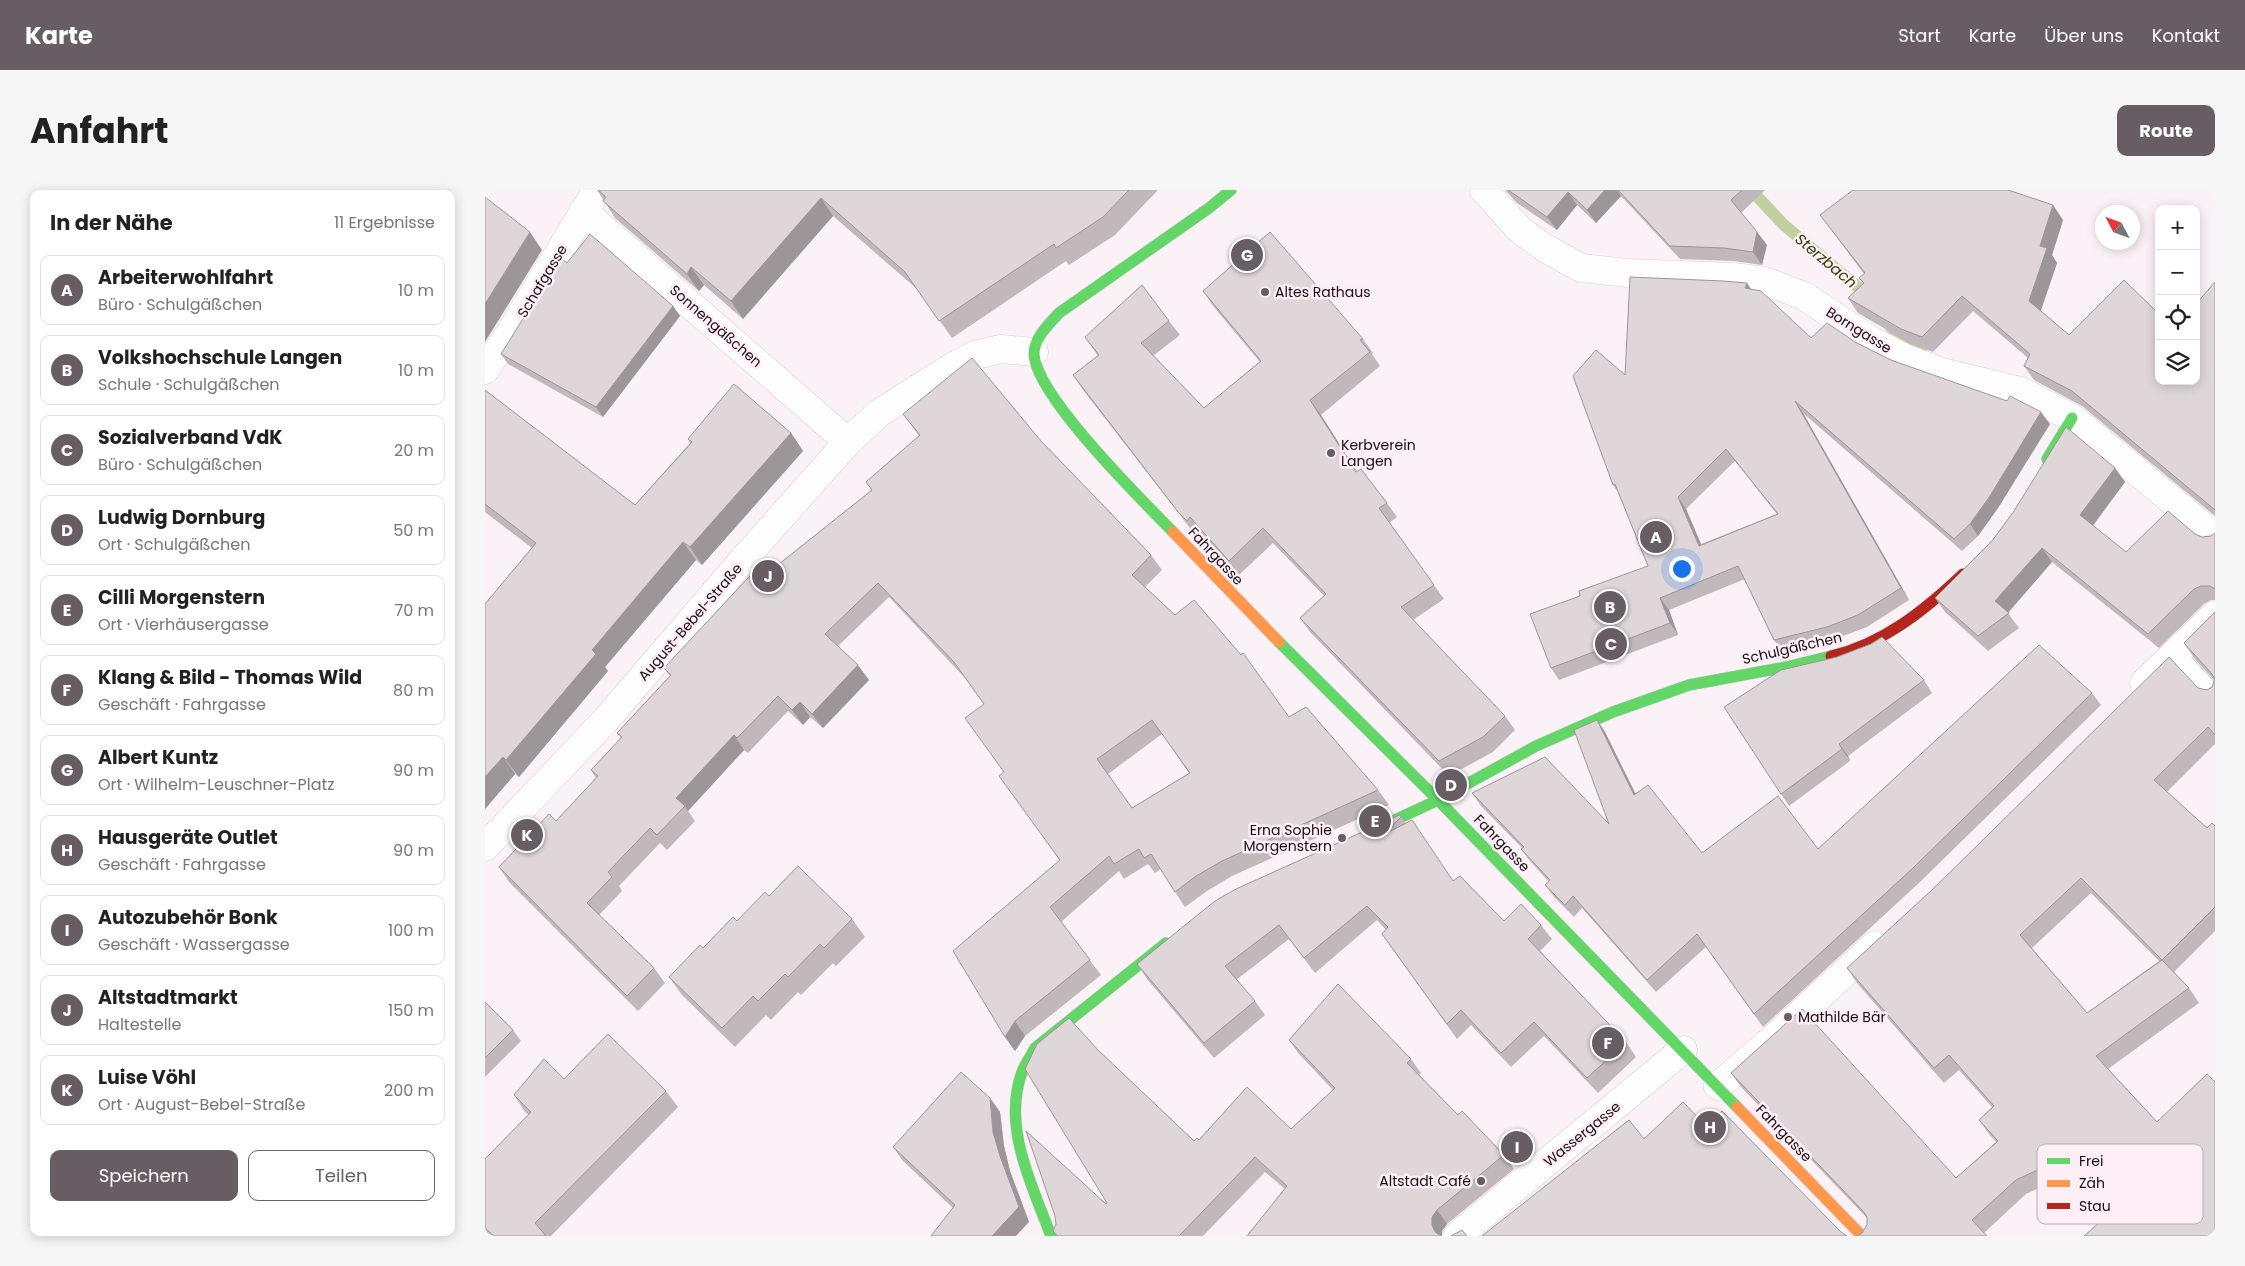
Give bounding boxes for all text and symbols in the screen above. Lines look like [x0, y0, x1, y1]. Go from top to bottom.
text: Karte [25, 19, 93, 52]
text: Start [1898, 23, 1941, 48]
text: Karte [1969, 23, 2016, 48]
text: Über uns [2044, 23, 2124, 48]
text: Kontakt [2152, 23, 2220, 48]
button: Route [2117, 105, 2215, 156]
text: Anfahrt [30, 106, 169, 155]
north arrow [2095, 205, 2140, 250]
map controls [2155, 205, 2200, 385]
button: + [2155, 205, 2200, 250]
text: In der Nähe [50, 208, 173, 237]
text: 11 Ergebnisse [334, 211, 435, 234]
water label: Sterzbach [1791, 228, 1862, 293]
pin: G [1231, 236, 1263, 274]
street label: Schafgasse [512, 240, 572, 321]
button: − [2155, 250, 2200, 295]
text: Arbeiterwohlfahrt [98, 264, 273, 291]
text: A [61, 279, 73, 302]
text: 10 m [398, 279, 434, 302]
street label: Sonnengäßchen [666, 280, 766, 372]
place label: Altes Rathaus [1275, 282, 1370, 302]
marker: Altes Rathaus [1259, 286, 1271, 298]
text: Büro · Schulgäßchen [98, 293, 262, 316]
button: locate [2155, 295, 2200, 340]
street label: Borngasse [1822, 302, 1896, 358]
button: layers [2155, 340, 2200, 385]
text: Volkshochschule Langen [98, 344, 342, 371]
text: B [62, 359, 72, 382]
text: 10 m [398, 359, 434, 382]
text: Schule · Schulgäßchen [98, 373, 280, 396]
text: Sozialverband VdK [98, 424, 283, 451]
place label: Kerbverein Langen [1341, 435, 1416, 471]
text: C [61, 439, 73, 462]
text: 20 m [394, 439, 434, 462]
marker: Kerbverein Langen [1325, 447, 1337, 459]
text: Büro · Schulgäßchen [98, 453, 262, 476]
text: Ludwig Dornburg [98, 504, 265, 531]
pin: A [1640, 518, 1672, 556]
text: D [61, 519, 73, 542]
text: 50 m [393, 519, 434, 542]
street label: Fahrgasse [1184, 523, 1248, 590]
text: Ort · Schulgäßchen [98, 533, 250, 556]
your location [1669, 556, 1695, 582]
pin: J [752, 557, 784, 595]
street label: August-Bebel-Straße [633, 559, 747, 685]
text: Cilli Morgenstern [98, 584, 265, 611]
pin: B [1594, 588, 1626, 626]
text: E [63, 599, 71, 622]
text: 70 m [394, 599, 434, 622]
text: Ort · Vierhäusergasse [98, 613, 269, 636]
pin: C [1595, 625, 1627, 663]
street label: Schulgäßchen [1740, 627, 1844, 669]
text: Klang & Bild - Thomas Wild [98, 664, 362, 691]
text: F [63, 679, 71, 702]
text: 80 m [393, 679, 434, 702]
text: Geschäft · Fahrgasse [98, 693, 266, 716]
text: Albert Kuntz [98, 744, 218, 771]
text: G [61, 759, 73, 782]
text: 90 m [393, 759, 434, 782]
pin: D [1435, 766, 1467, 804]
text: Ort · Wilhelm-Leuschner-Platz [98, 773, 335, 796]
pin: E [1359, 802, 1391, 840]
street label: Fahrgasse [1469, 810, 1535, 876]
pin: K [511, 816, 543, 854]
place label: Erna Sophie Morgenstern [1243, 820, 1332, 856]
text: Hausgeräte Outlet [98, 824, 278, 851]
marker: Erna Sophie Morgenstern [1336, 832, 1348, 844]
text: H [61, 839, 73, 862]
text: 90 m [393, 839, 434, 862]
text: Geschäft · Fahrgasse [98, 853, 266, 876]
text: Autozubehör Bonk [98, 904, 278, 931]
text: I [65, 919, 69, 942]
text: 100 m [388, 919, 434, 942]
text: Geschäft · Wassergasse [98, 933, 290, 956]
text: Altstadtmarkt [98, 984, 238, 1011]
text: J [62, 999, 72, 1022]
text: 150 m [388, 999, 434, 1022]
place label: Mathilde Bär [1798, 1007, 1886, 1027]
marker: Mathilde Bär [1782, 1011, 1794, 1023]
text: Haltestelle [98, 1013, 181, 1036]
pin: F [1592, 1024, 1624, 1062]
text: Luise Vöhl [98, 1064, 196, 1091]
text: K [61, 1079, 73, 1102]
text: 200 m [384, 1079, 434, 1102]
text: Ort · August-Bebel-Straße [98, 1093, 305, 1116]
street label: Wassergasse [1539, 1096, 1625, 1171]
street label: Fahrgasse [1751, 1100, 1817, 1166]
pin: H [1694, 1108, 1726, 1146]
pin: I [1501, 1128, 1533, 1166]
legend [2037, 1144, 2203, 1224]
button: Speichern [50, 1150, 238, 1201]
button: Teilen [248, 1150, 435, 1201]
text: Frei [2079, 1151, 2103, 1171]
place label: Altstadt Café [1379, 1171, 1471, 1191]
text: Zäh [2079, 1173, 2105, 1193]
marker: Altstadt Café [1475, 1175, 1487, 1187]
text: Stau [2079, 1196, 2111, 1216]

